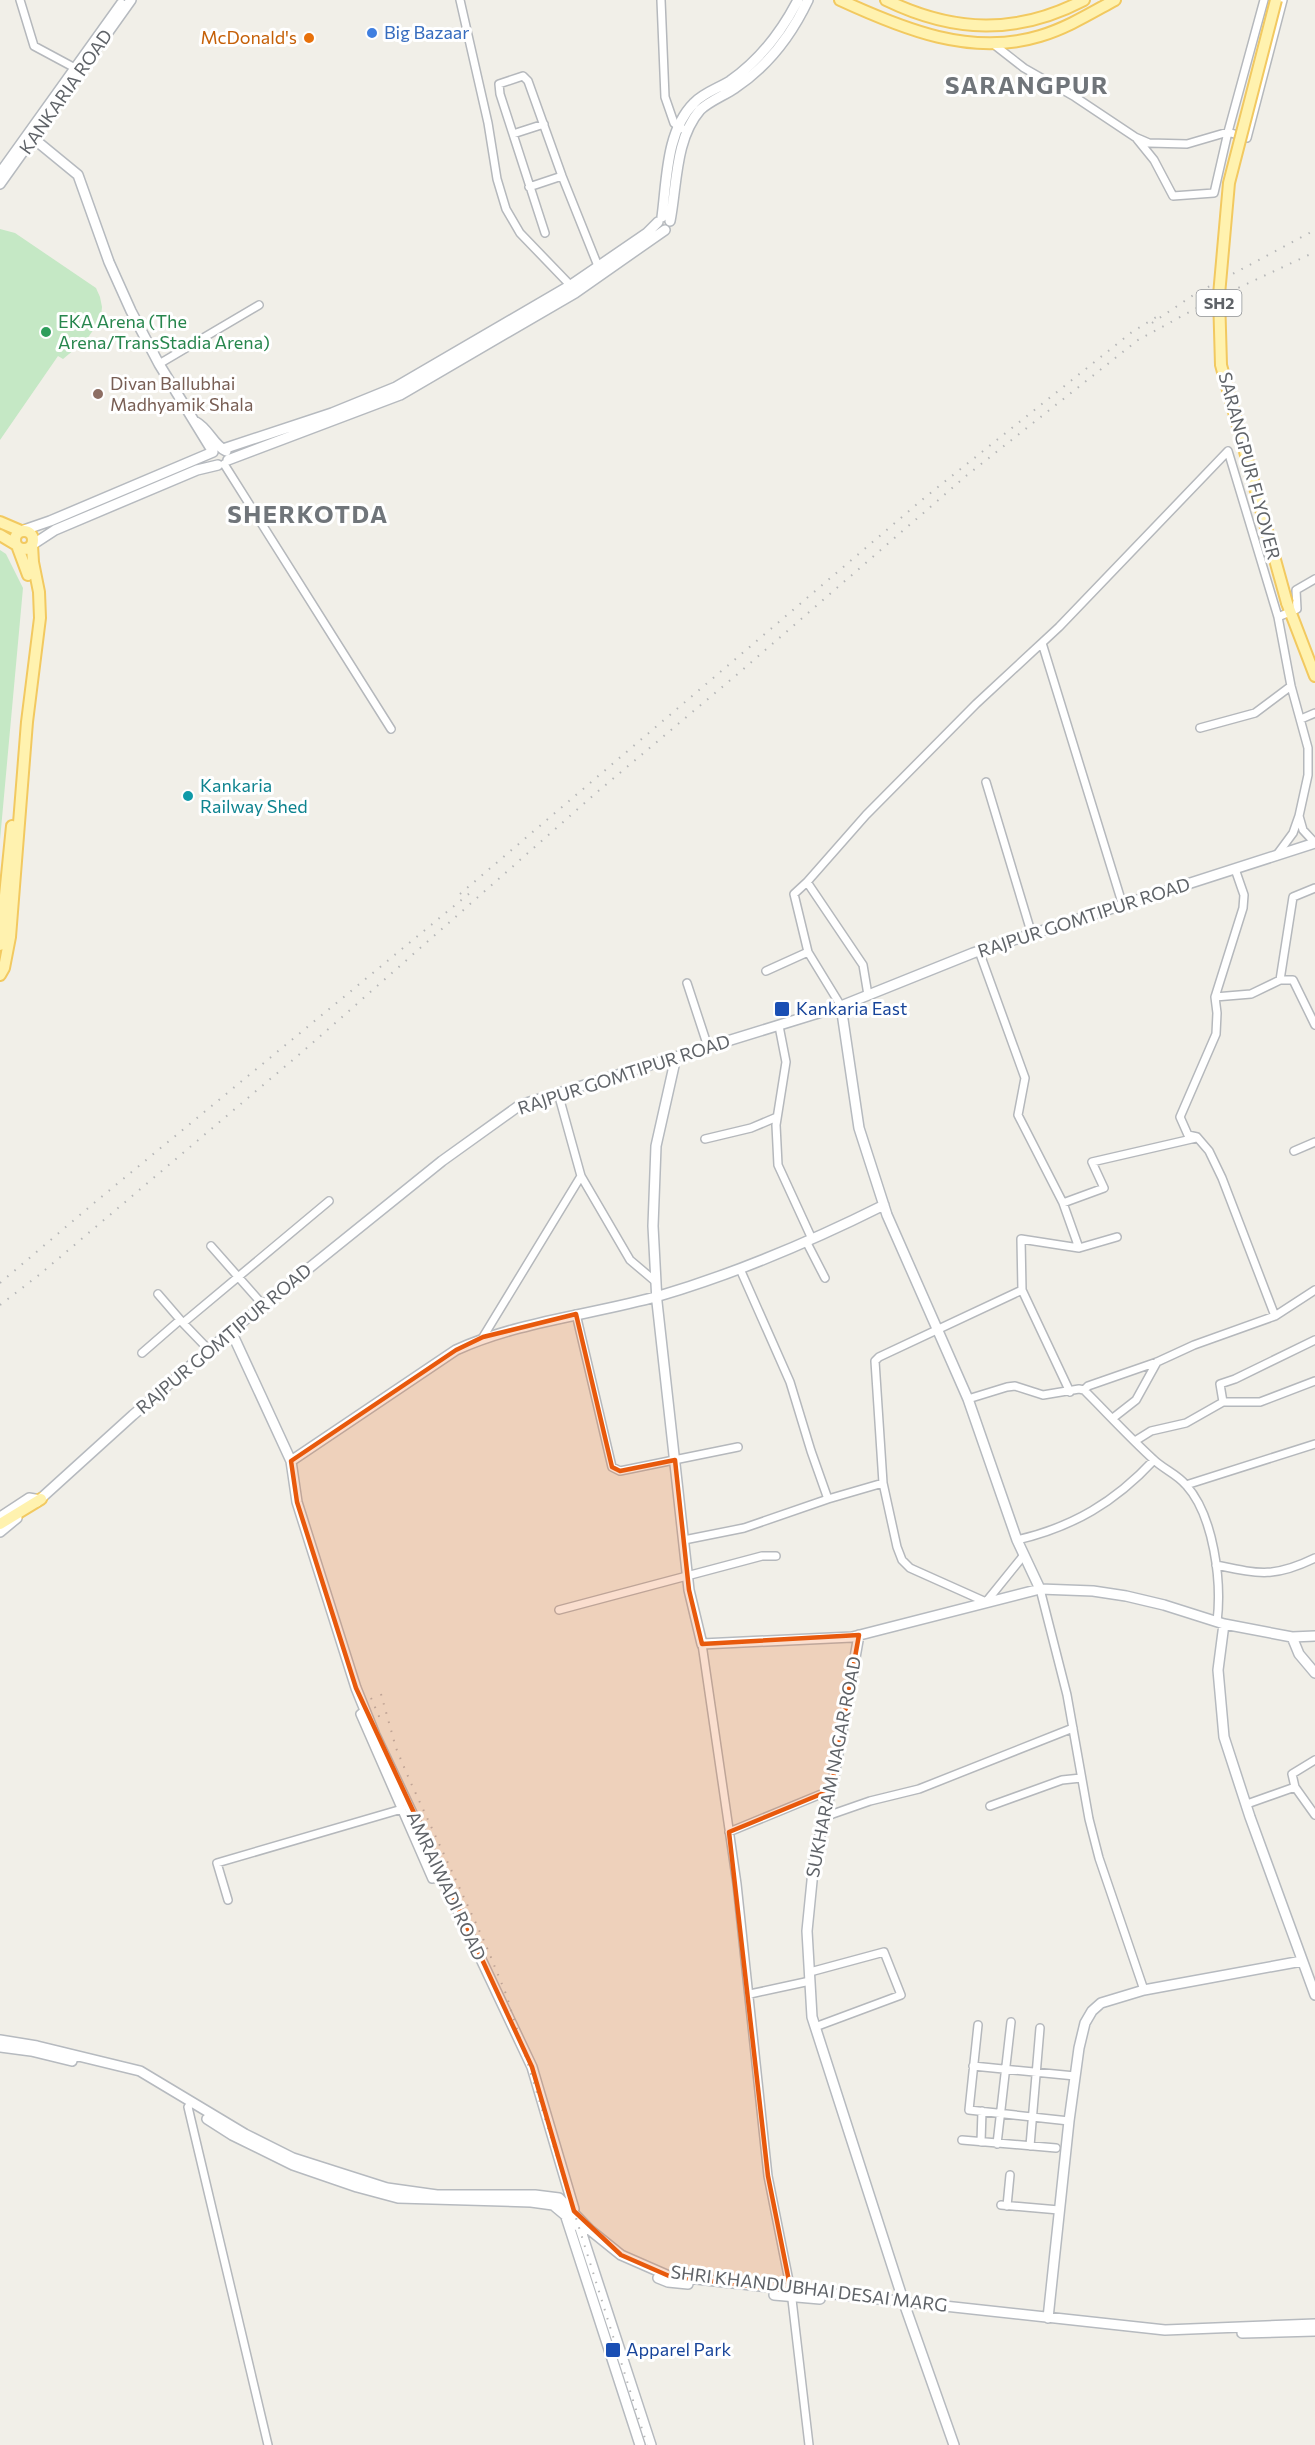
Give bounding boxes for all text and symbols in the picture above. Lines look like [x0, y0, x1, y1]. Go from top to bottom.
place label: Big Bazaar [384, 21, 469, 43]
street label: KANKARIA ROAD [14, 25, 116, 158]
place label: McDonald's [200, 26, 297, 48]
marker: Big Bazaar [365, 26, 379, 40]
marker: McDonald's [302, 31, 316, 45]
district label: SARANGPUR [945, 70, 1109, 99]
road number: SH2 [1196, 290, 1242, 316]
place label: EKA Arena (The Arena/TransStadia Arena) [58, 310, 270, 353]
marker: EKA Arena (The Arena/TransStadia Arena) [39, 325, 53, 339]
street label: SARANGPUR FLYOVER [1214, 370, 1286, 562]
place label: Divan Ballubhai Madhyamik Shala [110, 372, 253, 415]
marker: Divan Ballubhai Madhyamik Shala [91, 387, 105, 401]
district label: SHERKOTDA [227, 499, 389, 528]
place label: Kankaria Railway Shed [200, 774, 308, 817]
marker: Kankaria Railway Shed [181, 789, 195, 803]
street label: RAJPUR GOMTIPUR ROAD [975, 872, 1193, 962]
place label: Kankaria East [796, 997, 907, 1019]
marker: Kankaria East [773, 1000, 791, 1018]
street label: RAJPUR GOMTIPUR ROAD [515, 1029, 733, 1119]
street label: RAJPUR GOMTIPUR ROAD [131, 1258, 315, 1418]
street label: SUKHARAM NAGAR ROAD [801, 1654, 865, 1879]
street label: AMRAIWADI ROAD [403, 1808, 491, 1964]
street label: SHRI KHANDUBHAI DESAI MARG [670, 2260, 949, 2316]
place label: Apparel Park [626, 2338, 731, 2360]
marker: Apparel Park [604, 2341, 622, 2359]

